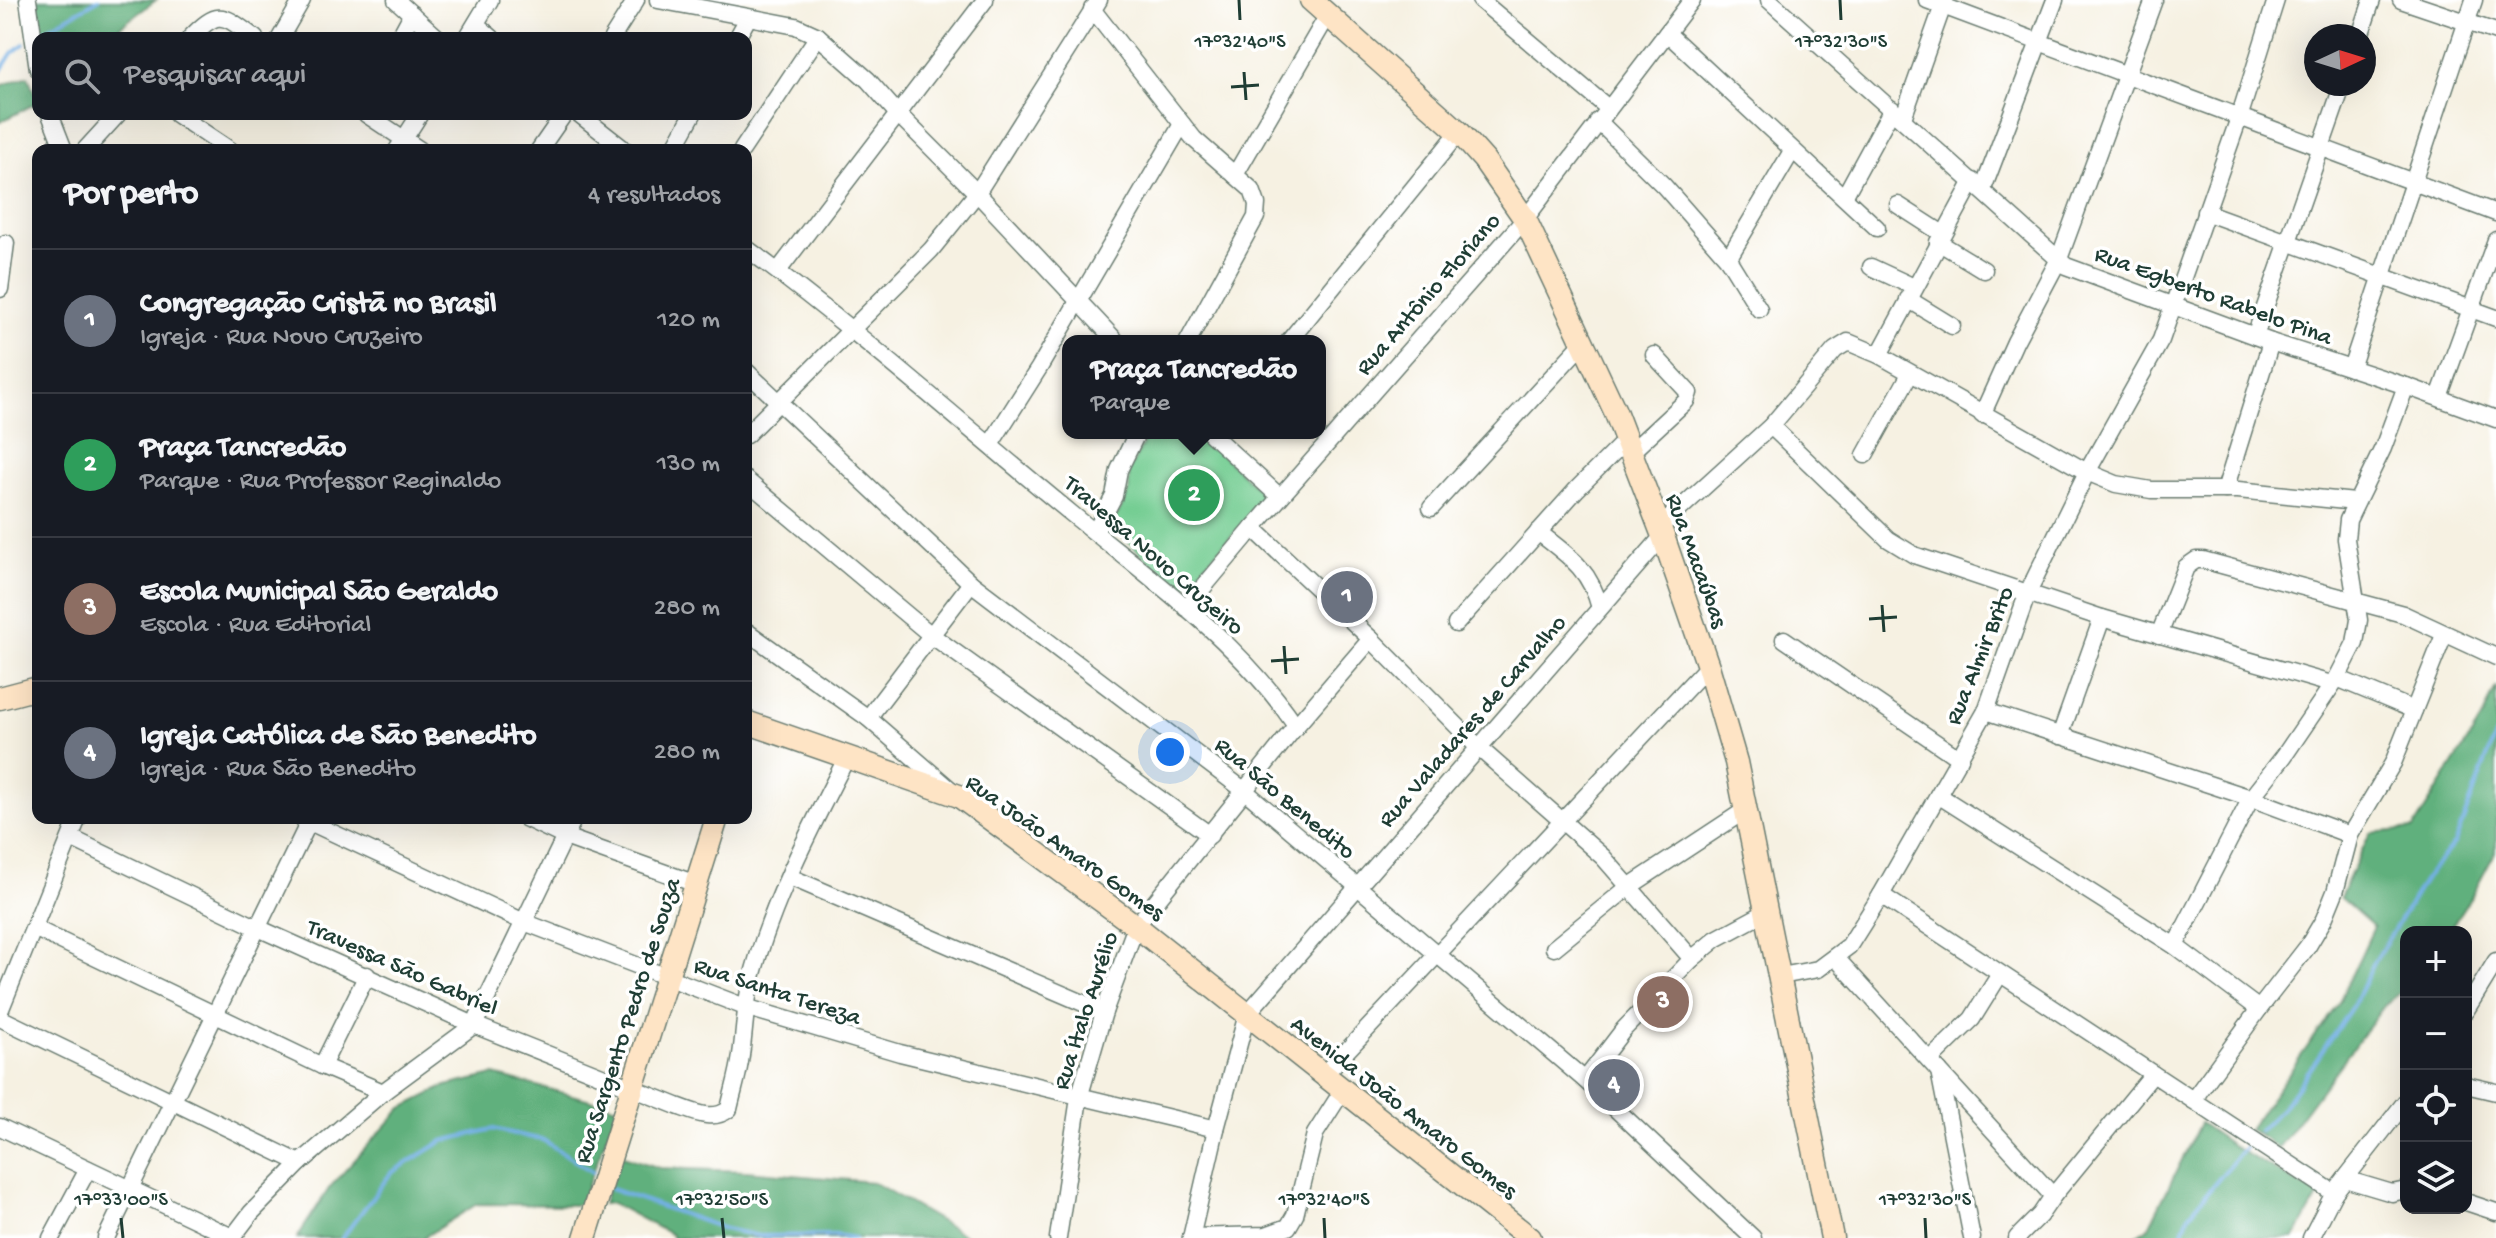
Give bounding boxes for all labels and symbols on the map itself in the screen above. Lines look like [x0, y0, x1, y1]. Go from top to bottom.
north arrow [2304, 24, 2376, 96]
text: 17°32'40"S [1193, 32, 1286, 55]
text: 17°32'30"S [1794, 32, 1888, 55]
street label: Rua Antônio Floriano [1351, 208, 1508, 383]
street label: Rua Egberto Rabelo Pina [2090, 241, 2336, 354]
pin: 2 [1168, 465, 1220, 525]
street label: Travessa Novo Cruzeiro [1055, 469, 1249, 643]
street label: Rua Macaúbas [1657, 490, 1733, 633]
pin: 1 [1321, 567, 1373, 627]
street label: Rua Almir Brito [1940, 583, 2022, 730]
street label: Rua Valadares de Carvalho [1373, 610, 1574, 835]
your location [1150, 732, 1190, 772]
street label: Rua São Benedito [1207, 732, 1360, 867]
street label: Rua João Amaro Gomes [959, 769, 1170, 929]
street label: Rua Sargento Pedro de Souza [569, 874, 689, 1167]
street label: Travessa São Gabriel [300, 913, 501, 1024]
street label: Rua Ítalo Aurélio [1048, 928, 1127, 1094]
street label: Rua Santa Tereza [690, 953, 865, 1034]
pin: 3 [1637, 972, 1689, 1032]
street label: Avenida João Amaro Gomes [1283, 1011, 1523, 1207]
pin: 4 [1588, 1055, 1640, 1115]
text: 17°33'00"S [73, 1190, 169, 1213]
text: 17°32'50"S [675, 1190, 769, 1213]
text: 17°32'40"S [1277, 1190, 1370, 1213]
text: 17°32'30"S [1878, 1190, 1972, 1213]

